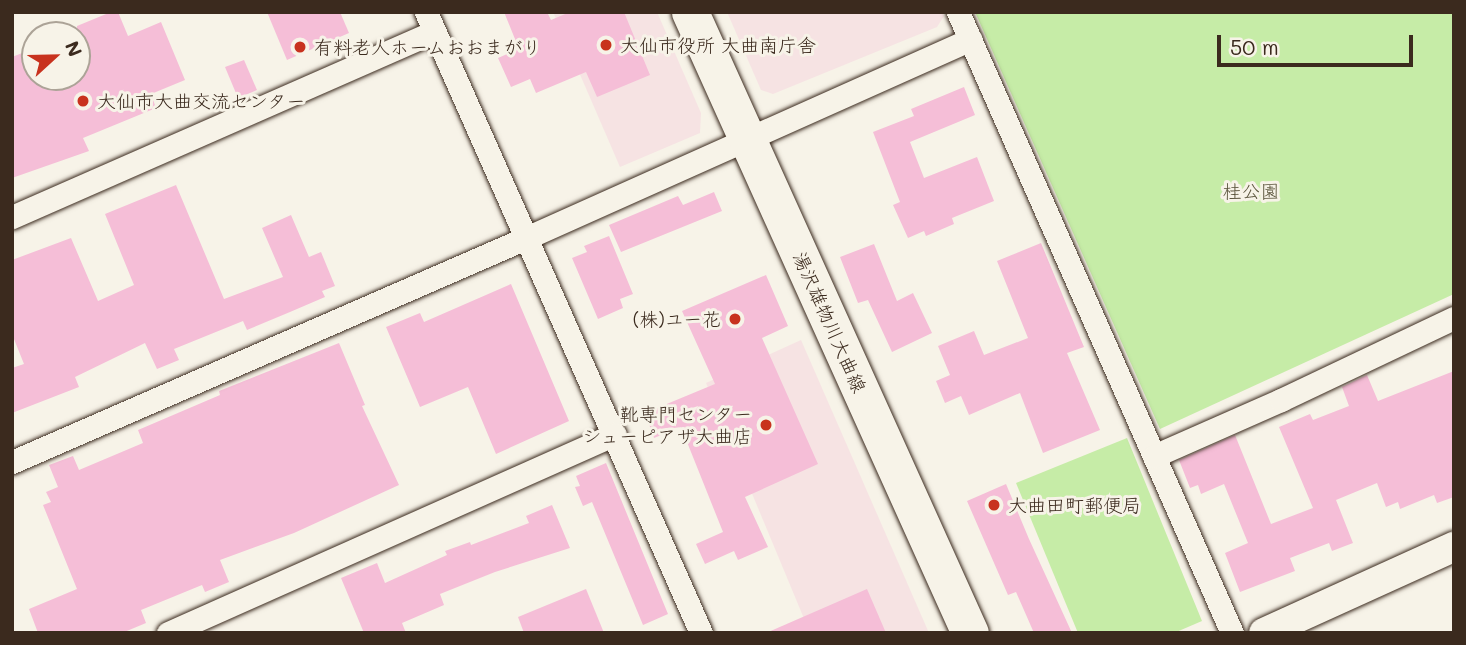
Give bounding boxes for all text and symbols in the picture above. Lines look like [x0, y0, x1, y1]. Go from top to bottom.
north arrow [21, 21, 91, 91]
scale bar [1221, 21, 1417, 65]
text: 50 m [1230, 33, 1279, 60]
place label: 大仙市役所 大曲南庁舎 [620, 34, 816, 56]
place label: 有料老人ホームおおまがり [314, 36, 542, 58]
text: N [60, 37, 88, 60]
marker: 大仙市役所 大曲南庁舎 [598, 37, 614, 53]
marker: 有料老人ホームおおまがり [292, 39, 308, 55]
place label: 大仙市大曲交流センター [97, 90, 306, 112]
marker: 大仙市大曲交流センター [75, 93, 91, 109]
park label: 桂公園 [1223, 180, 1279, 202]
street label: 湯沢雄物川大曲線 [789, 248, 871, 396]
place label: (株)ユー花 [633, 308, 721, 330]
marker: (株)ユー花 [727, 311, 743, 327]
place label: 靴専門センター シューピアザ大曲店 [581, 403, 752, 447]
marker: 靴専門センター シューピアザ大曲店 [758, 417, 774, 433]
place label: 大曲田町郵便局 [1008, 494, 1141, 516]
marker: 大曲田町郵便局 [986, 497, 1002, 513]

